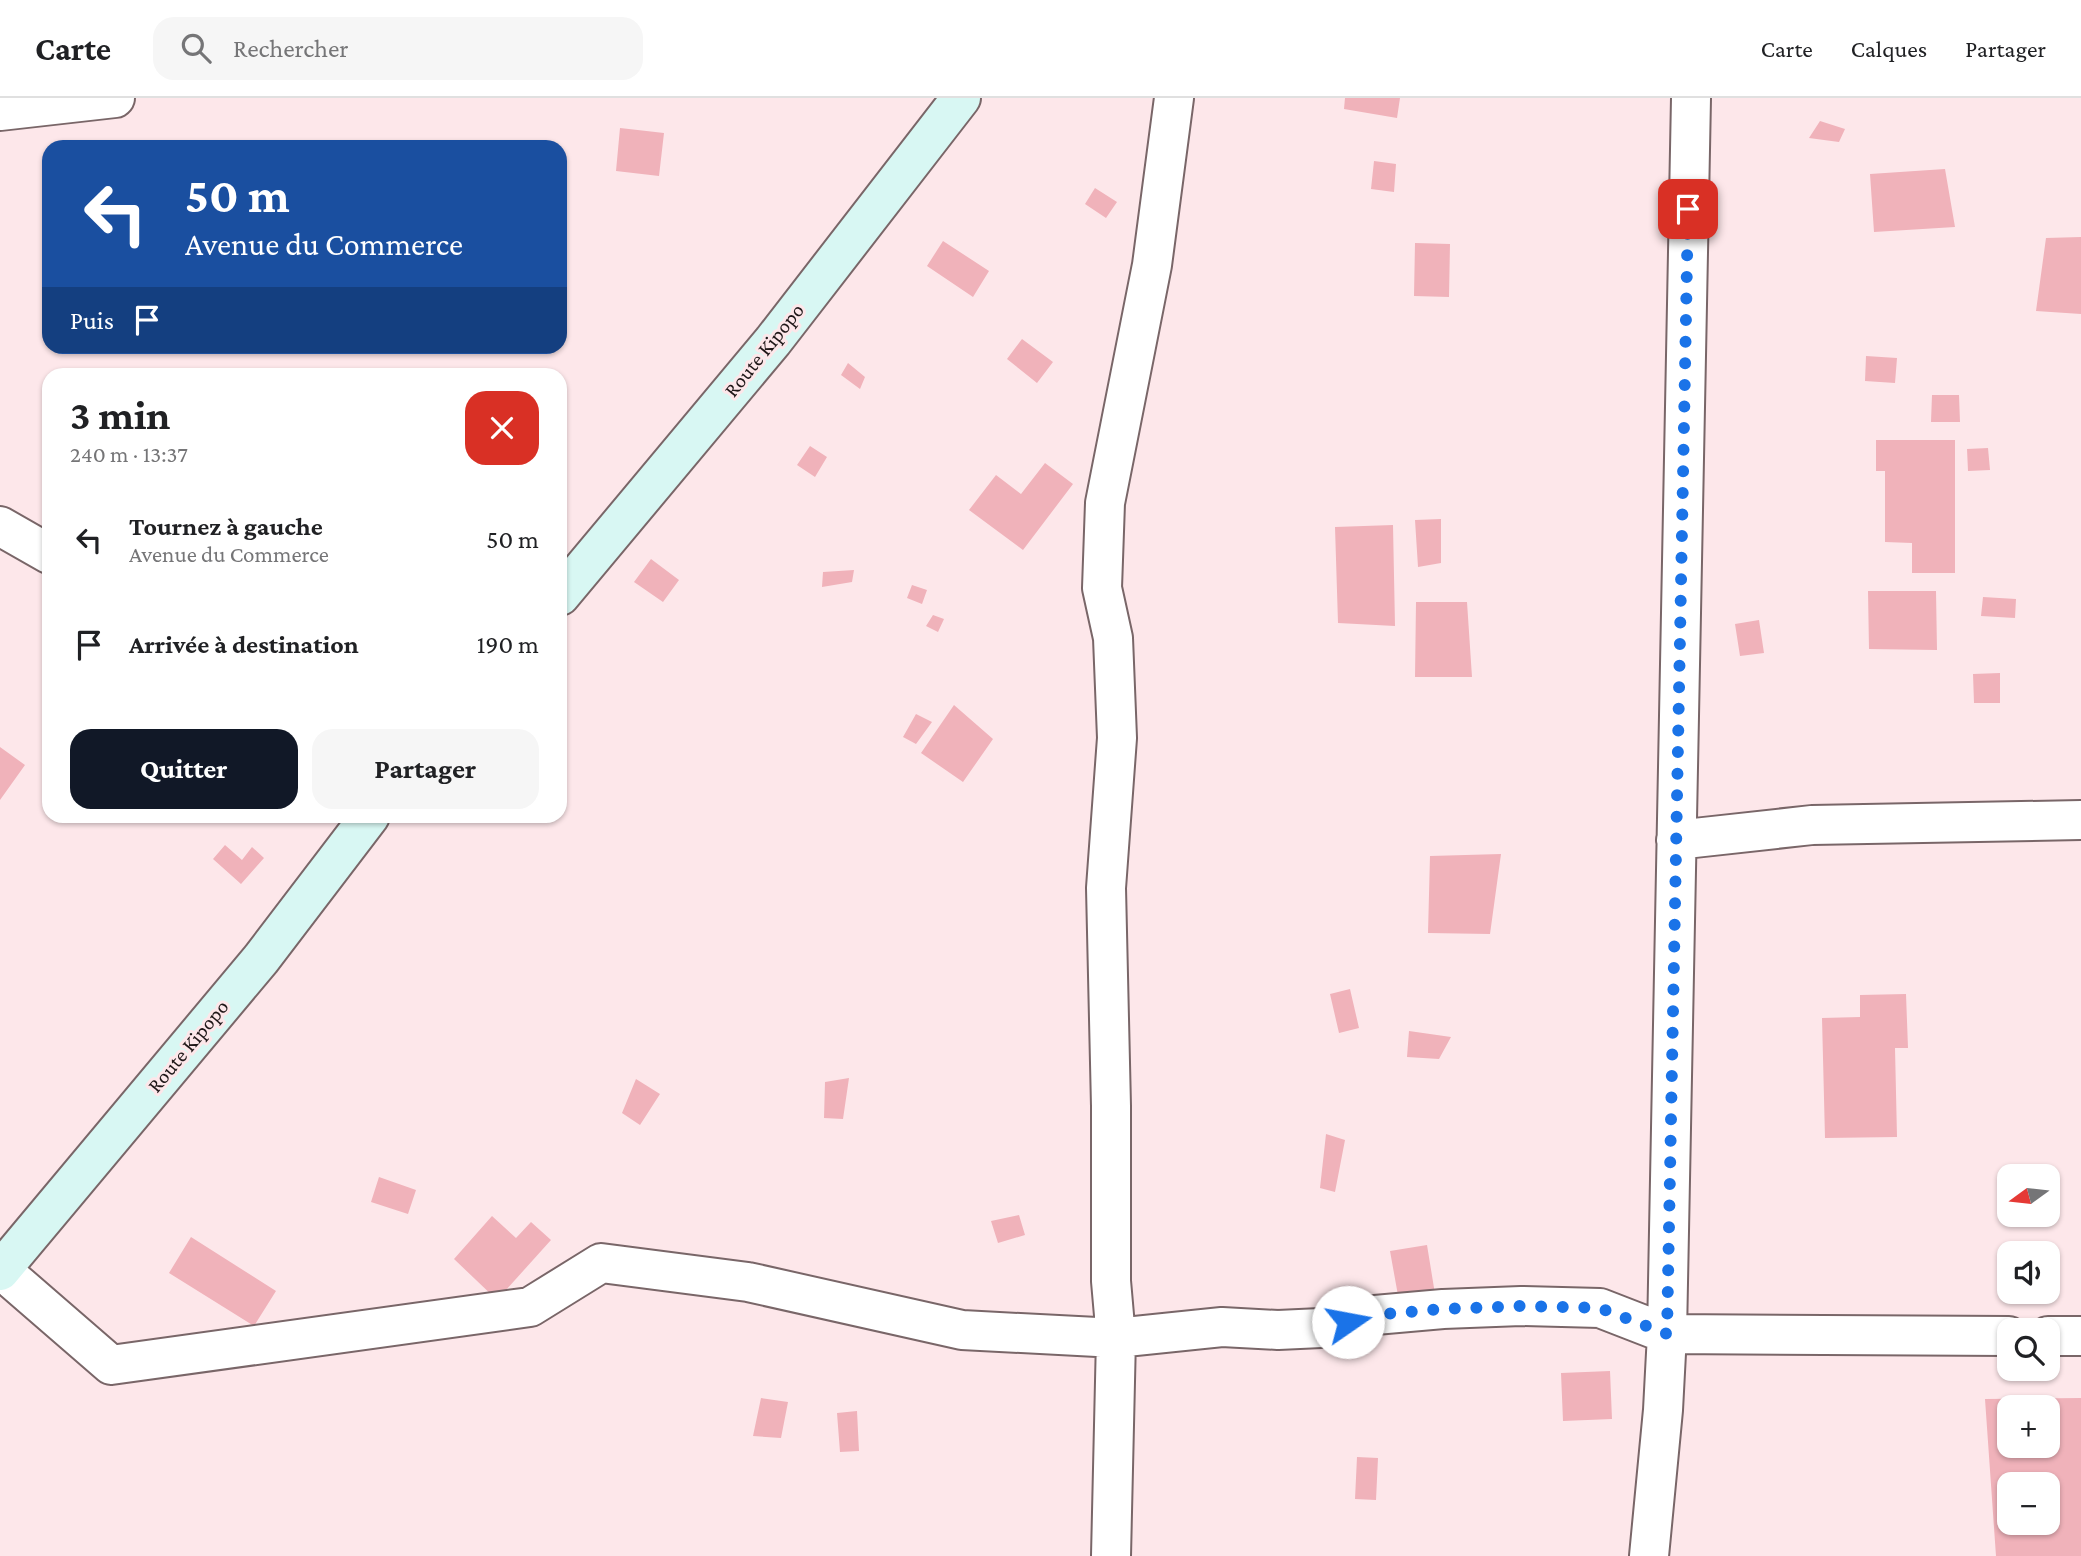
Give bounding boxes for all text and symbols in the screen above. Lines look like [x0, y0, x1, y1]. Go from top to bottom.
search box [153, 17, 643, 80]
icon: search [177, 29, 215, 67]
text: Carte [35, 30, 111, 67]
text: Rechercher [233, 34, 349, 63]
text: Carte [1761, 35, 1813, 62]
text: Calques [1851, 35, 1927, 62]
text: Partager [1965, 35, 2046, 62]
icon: left [70, 168, 161, 259]
text: 50 m [185, 168, 290, 223]
pin [1658, 179, 1718, 239]
icon: arrive [1669, 190, 1707, 228]
text: Avenue du Commerce [185, 226, 463, 262]
street label: Route Kipopo [719, 298, 809, 402]
icon: arrive [128, 301, 166, 339]
text: Puis [70, 306, 114, 335]
text: 3 min [70, 391, 170, 438]
button: close [465, 391, 539, 465]
text: 240 m · 13:37 [70, 441, 188, 467]
text: Tournez à gauche [129, 512, 323, 541]
icon: left [70, 521, 108, 559]
text: 50 m [486, 525, 539, 554]
text: Avenue du Commerce [129, 541, 329, 567]
icon: arrive [70, 626, 108, 664]
text: Arrivée à destination [129, 630, 359, 659]
text: 190 m [477, 630, 539, 659]
button: Quitter [70, 729, 298, 809]
button: Partager [312, 729, 539, 809]
street label: Route Kipopo [142, 995, 234, 1097]
north arrow [1997, 1164, 2060, 1227]
map controls [1997, 1164, 2060, 1535]
button: sound [1997, 1241, 2060, 1304]
position arrow [1311, 1285, 1385, 1359]
button: search [1997, 1318, 2060, 1381]
button: + [1997, 1395, 2060, 1458]
button: − [1997, 1472, 2060, 1535]

